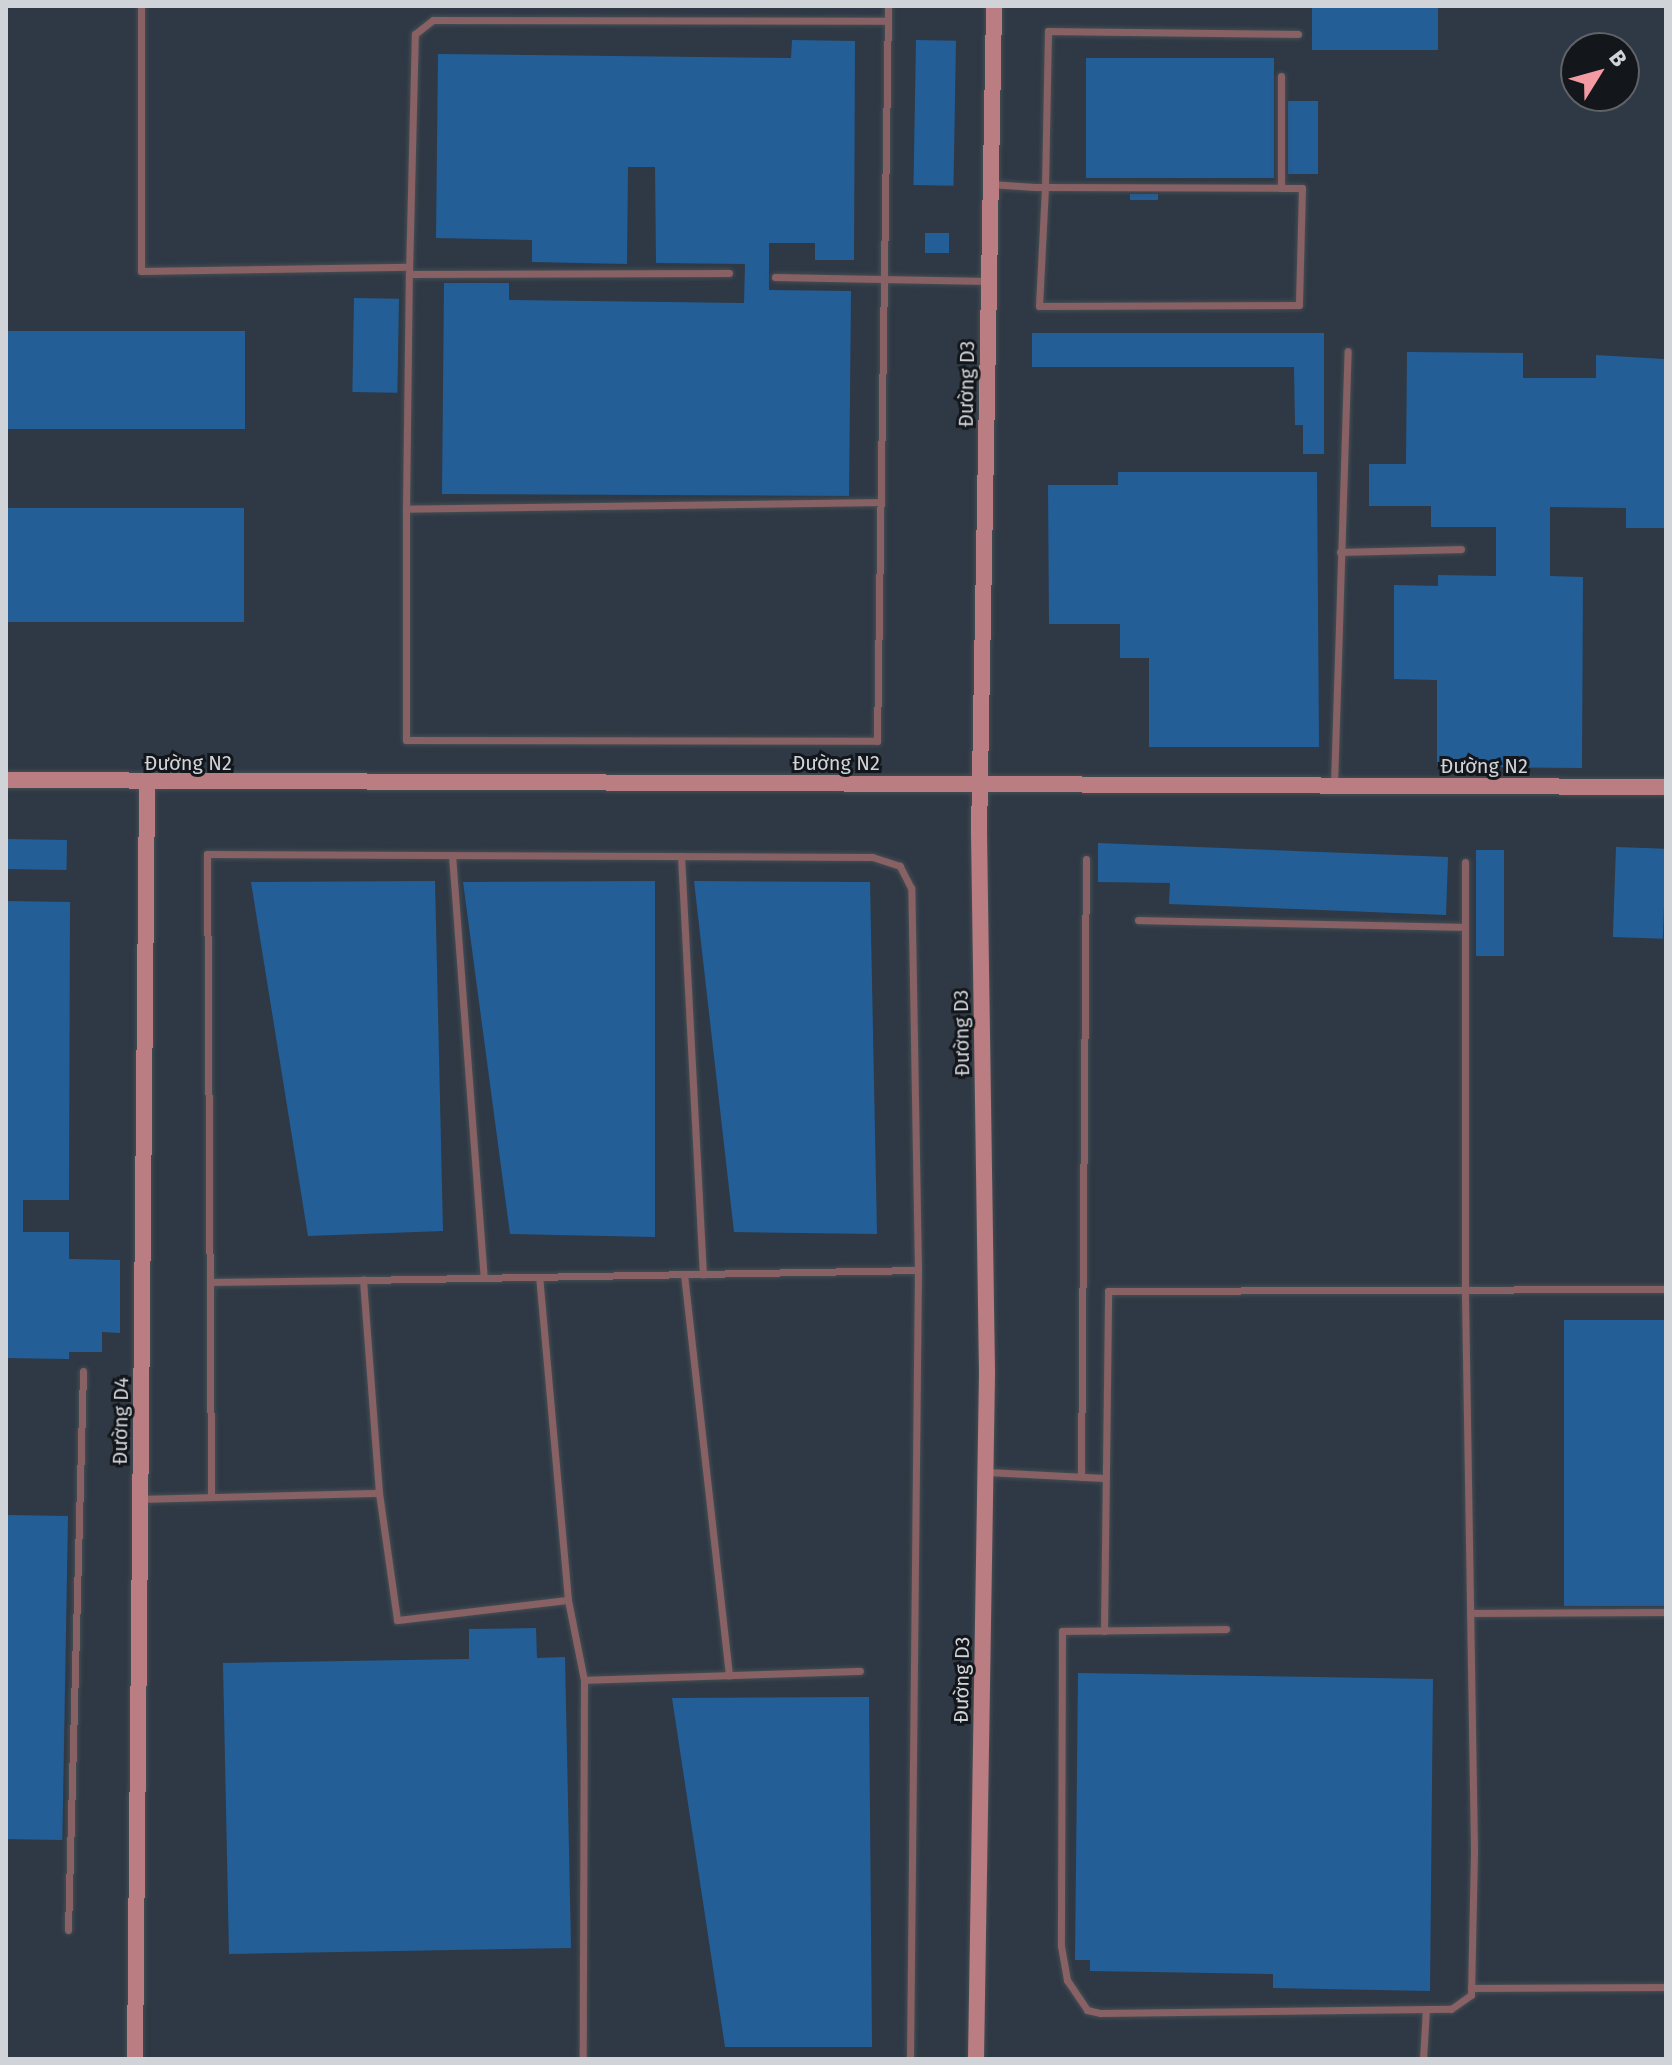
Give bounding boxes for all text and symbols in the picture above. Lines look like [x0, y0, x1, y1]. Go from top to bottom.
north arrow [1560, 32, 1640, 112]
text: B [1603, 45, 1633, 72]
street label: Đường D3 [954, 341, 980, 427]
street label: Đường N2 [144, 751, 232, 775]
street label: Đường N2 [792, 751, 880, 775]
street label: Đường N2 [1440, 754, 1528, 778]
street label: Đường D3 [949, 990, 975, 1076]
street label: Đường D4 [108, 1377, 134, 1465]
street label: Đường D3 [949, 1637, 975, 1723]

